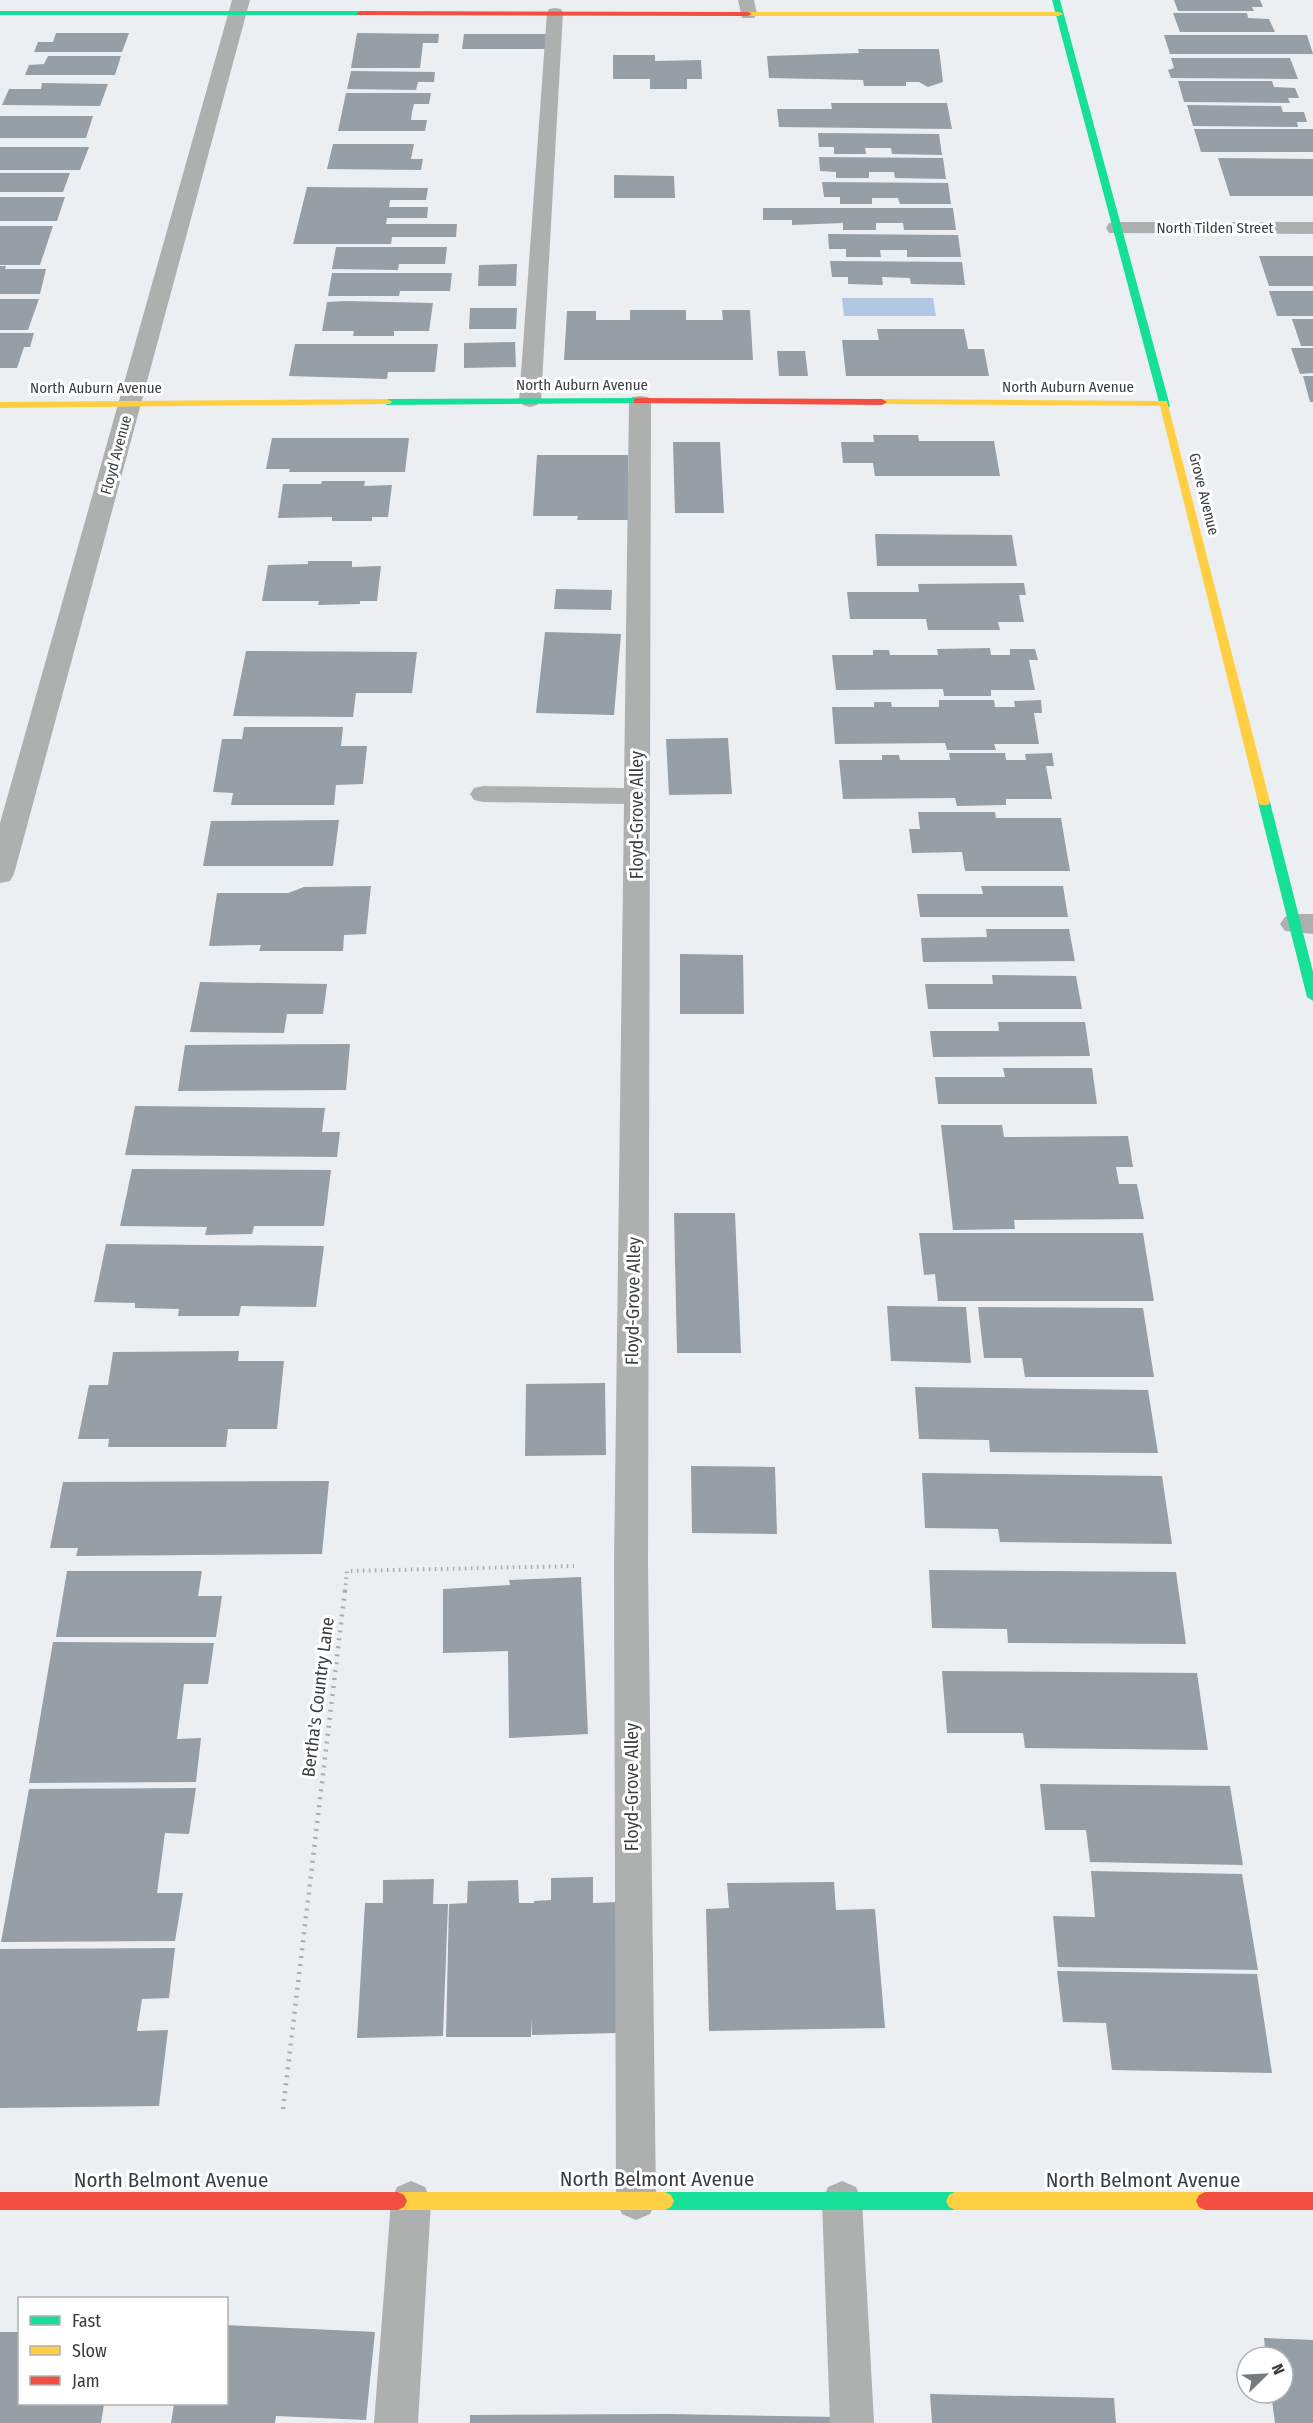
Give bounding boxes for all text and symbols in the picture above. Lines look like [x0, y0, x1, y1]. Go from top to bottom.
street label: North Tilden Street [1157, 219, 1274, 237]
street label: North Auburn Avenue [516, 376, 648, 394]
street label: North Auburn Avenue [1002, 378, 1134, 396]
street label: North Auburn Avenue [30, 379, 162, 397]
street label: Floyd Avenue [97, 413, 135, 497]
street label: Grove Avenue [1185, 451, 1223, 537]
street label: Floyd-Grove Alley [626, 751, 648, 879]
street label: Floyd-Grove Alley [621, 1237, 645, 1365]
street label: Bertha's Country Lane [297, 1616, 339, 1778]
street label: Floyd-Grove Alley [621, 1723, 643, 1851]
street label: North Belmont Avenue [560, 2166, 754, 2192]
street label: North Belmont Avenue [74, 2167, 268, 2193]
street label: North Belmont Avenue [1046, 2167, 1240, 2193]
legend [18, 2297, 228, 2405]
text: Fast [72, 2310, 101, 2332]
text: Slow [72, 2340, 107, 2362]
north arrow [1235, 2345, 1295, 2405]
text: N [1268, 2361, 1289, 2377]
text: Jam [72, 2370, 100, 2392]

